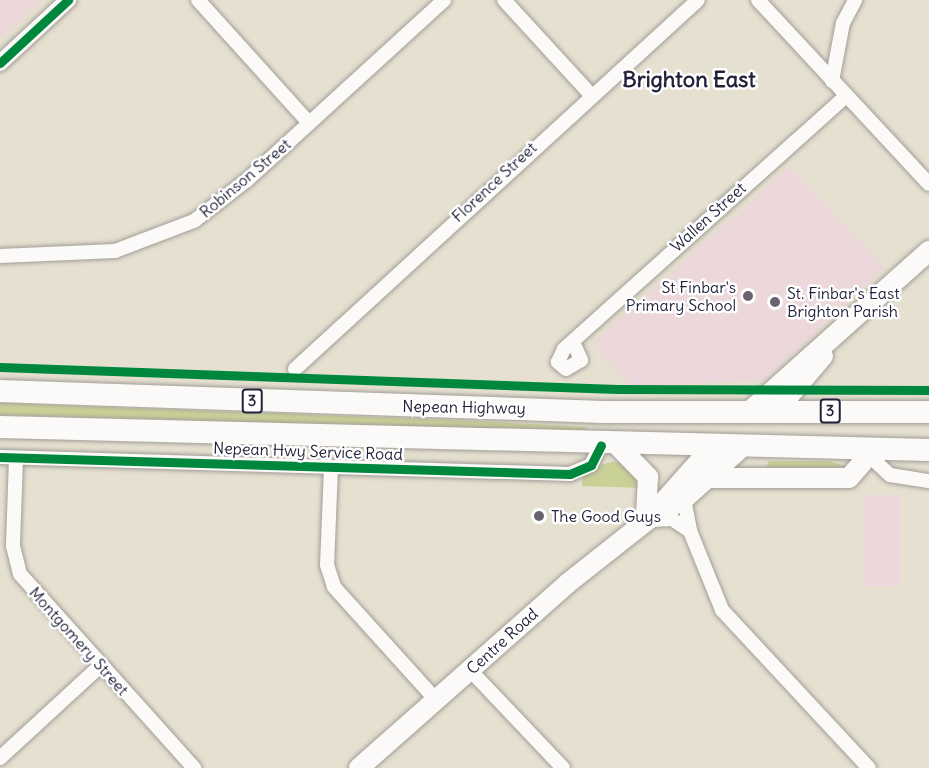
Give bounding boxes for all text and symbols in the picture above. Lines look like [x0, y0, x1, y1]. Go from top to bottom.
district label: Brighton East [622, 67, 756, 93]
street label: Robinson Street [196, 134, 294, 222]
street label: Florence Street [448, 138, 540, 226]
street label: Wallen Street [666, 178, 750, 256]
place label: St Finbar's Primary School [626, 277, 736, 315]
place label: St. Finbar's East Brighton Parish [787, 283, 900, 321]
marker: St Finbar's Primary School [741, 289, 755, 303]
marker: St. Finbar's East Brighton Parish [768, 295, 782, 309]
road number: 3 [242, 389, 262, 413]
street label: Nepean Highway [402, 396, 526, 418]
road number: 3 [820, 399, 840, 423]
street label: Nepean Hwy Service Road [213, 438, 403, 464]
place label: The Good Guys [551, 506, 661, 526]
marker: The Good Guys [532, 509, 546, 523]
street label: Montgomery Street [25, 583, 133, 699]
street label: Centre Road [462, 604, 542, 678]

